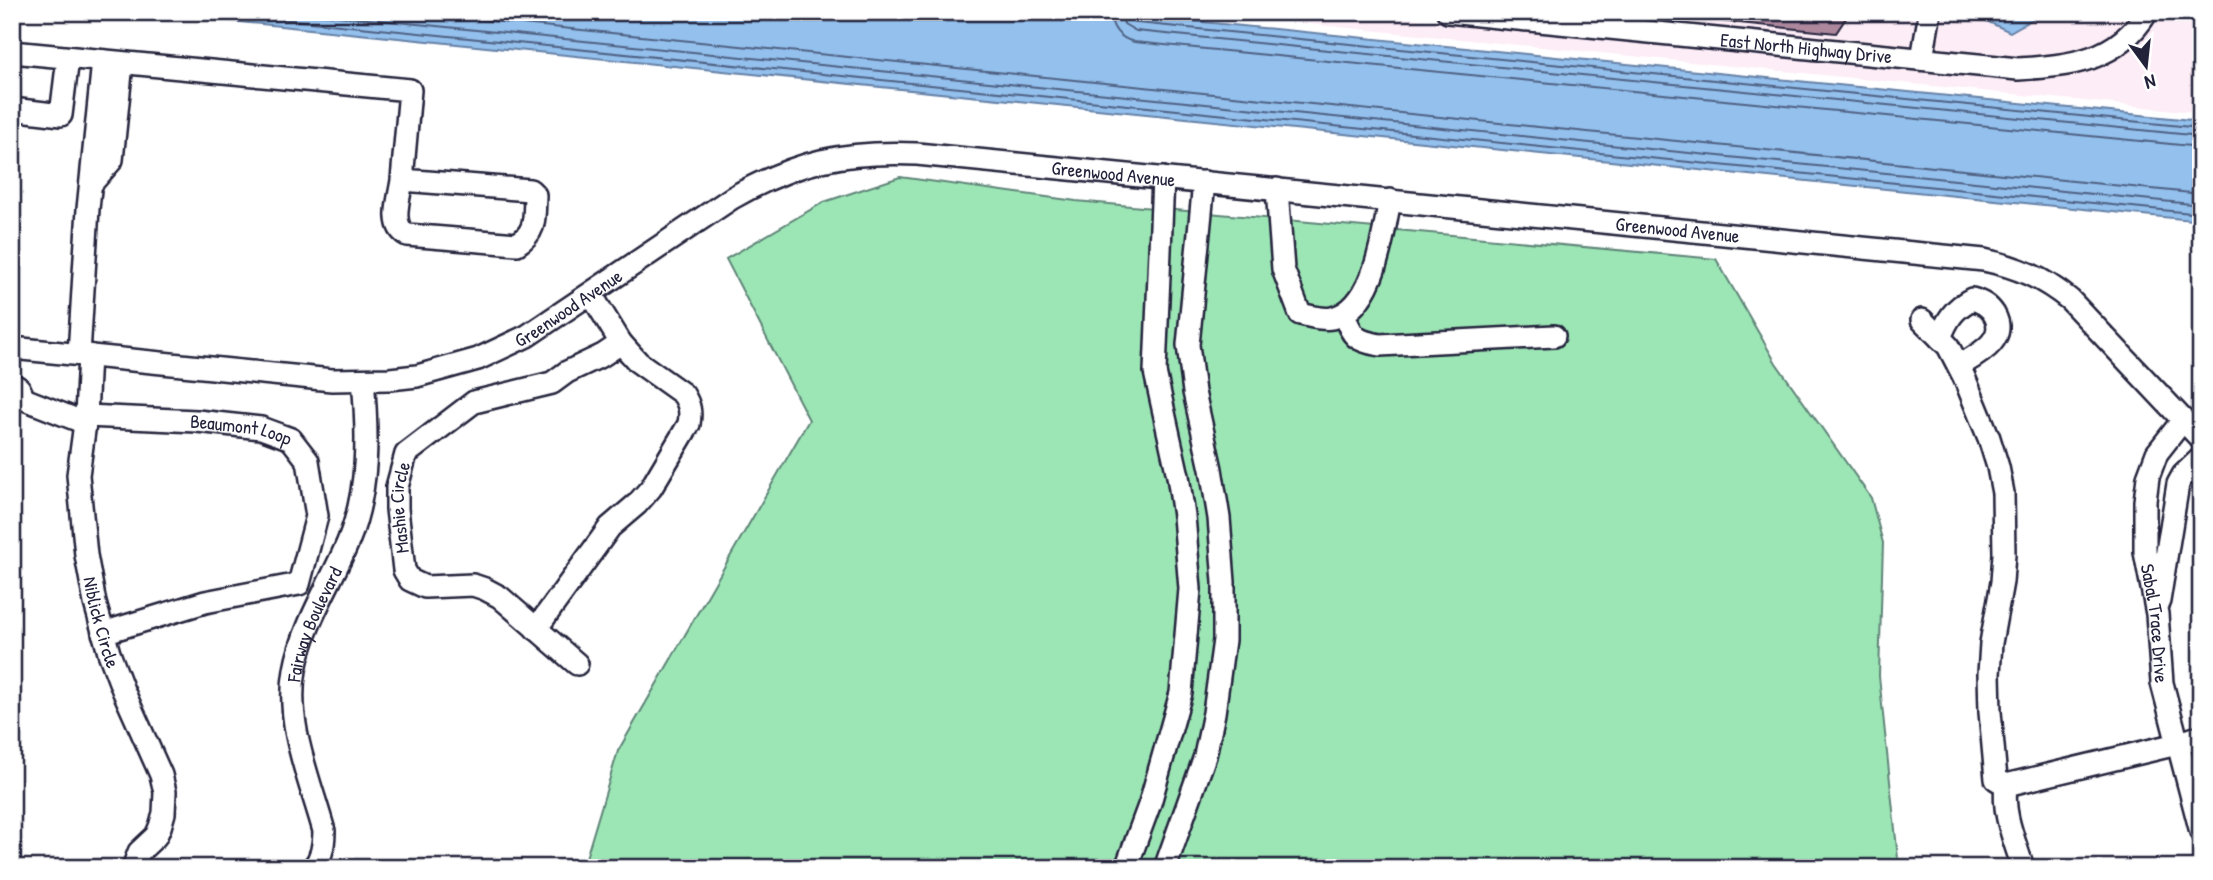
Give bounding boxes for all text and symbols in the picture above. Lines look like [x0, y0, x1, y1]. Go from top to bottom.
street label: East North Highway Drive [1719, 26, 1894, 69]
north arrow [2112, 32, 2182, 102]
text: N [2142, 69, 2159, 96]
street label: Greenwood Avenue [1050, 154, 1177, 193]
street label: Greenwood Avenue [1615, 210, 1741, 249]
street label: Greenwood Avenue [510, 262, 627, 353]
street label: Beaumont Loop [190, 408, 295, 451]
street label: Mashie Circle [384, 458, 416, 555]
street label: Fairway Boulevard [280, 562, 348, 684]
street label: Sabal Trace Drive [2135, 562, 2175, 684]
street label: Niblick Circle [77, 575, 127, 672]

